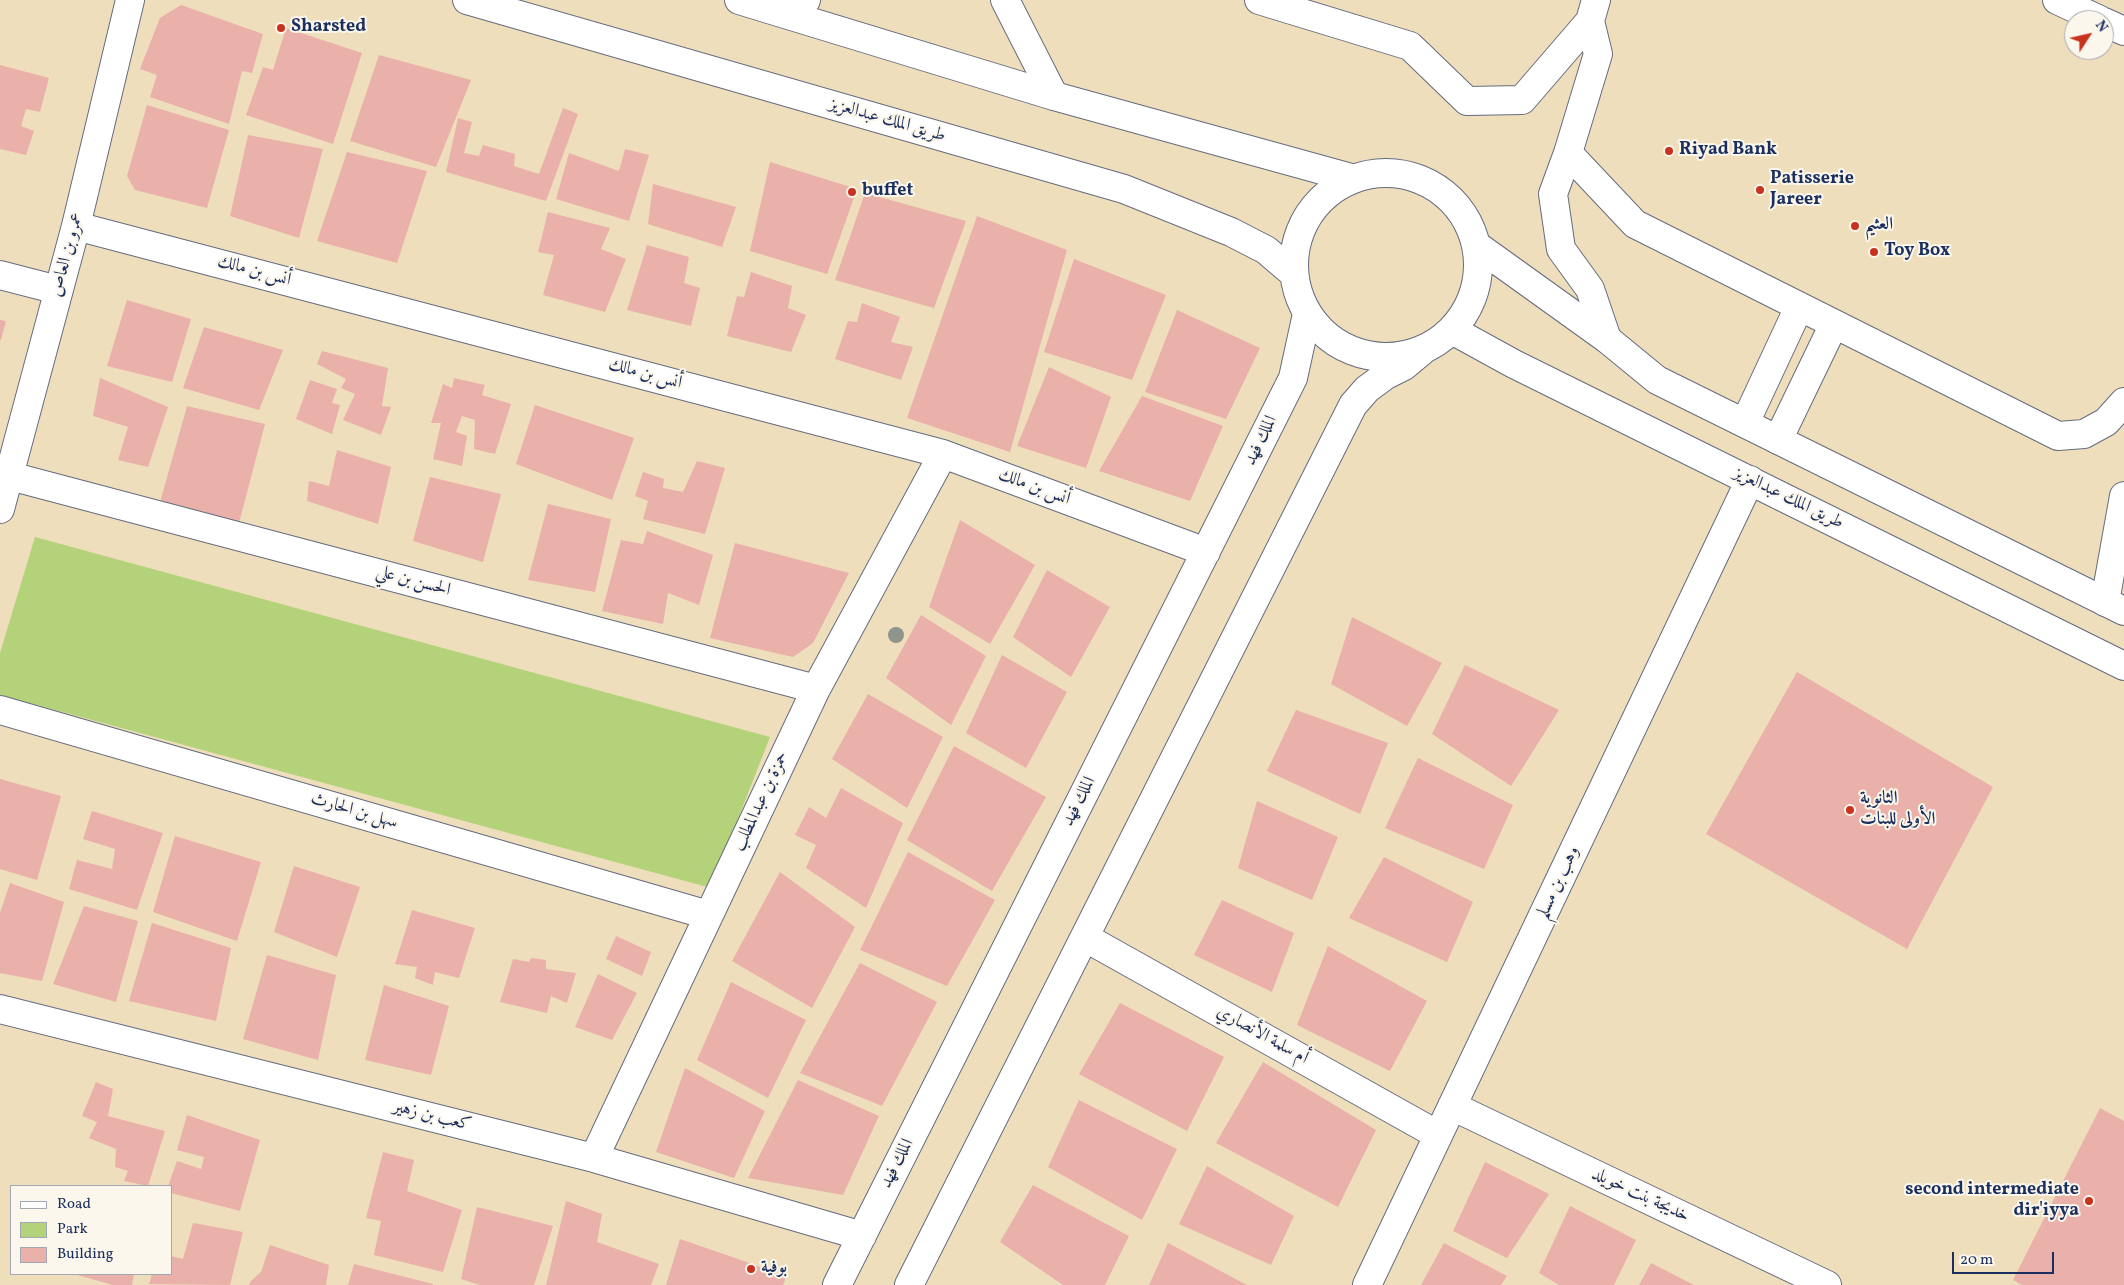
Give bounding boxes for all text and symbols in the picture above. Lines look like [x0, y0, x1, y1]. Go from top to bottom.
north arrow [2064, 10, 2114, 60]
place label: Sharsted [291, 17, 366, 39]
text: N [2090, 17, 2112, 36]
marker: Sharsted [275, 22, 287, 34]
street label: طريق الملك عبدالعزيز [826, 94, 948, 148]
place label: Riyad Bank [1679, 140, 1777, 162]
marker: Riyad Bank [1663, 145, 1675, 157]
place label: Patisserie Jareer [1770, 169, 1854, 212]
place label: buffet [862, 181, 913, 203]
marker: Patisserie Jareer [1754, 184, 1766, 196]
marker: buffet [846, 186, 858, 198]
street label: عمرو بن العاص [46, 211, 90, 299]
place label: العثيم [1865, 215, 1893, 237]
marker: العثيم [1849, 220, 1861, 232]
place label: Toy Box [1884, 241, 1950, 263]
marker: Toy Box [1868, 246, 1880, 258]
street label: أنس بن مالك [215, 252, 293, 292]
street label: أنس بن مالك [606, 355, 684, 395]
street label: الملك فهد [1241, 412, 1283, 470]
street label: طريق الملك عبدالعزيز [1729, 463, 1847, 535]
street label: أنس بن مالك [995, 465, 1073, 511]
street label: الحسن بن علي [373, 562, 453, 602]
street label: حمزة بن عبدالمطلب [729, 749, 795, 855]
street label: الملك فهد [1058, 774, 1102, 830]
street label: سهل بن الحارث [308, 789, 400, 835]
place label: الثانوية الأولى للبنات [1860, 789, 1935, 832]
marker: الثانوية الأولى للبنات [1844, 804, 1856, 816]
street label: وهب بن مسلم [1533, 843, 1585, 923]
street label: أم سلمة الأنصاري [1212, 1002, 1312, 1070]
street label: كعب بن زهير [390, 1097, 474, 1137]
street label: الملك فهد [876, 1136, 920, 1192]
street label: خديجة بنت خويلد [1588, 1164, 1692, 1228]
place label: second intermediate dir'iyya [1905, 1180, 2079, 1222]
legend [10, 1185, 172, 1275]
text: Road [57, 1194, 91, 1215]
marker: second intermediate dir'iyya [2083, 1195, 2095, 1207]
text: Park [57, 1219, 88, 1240]
scale bar [1954, 1242, 2056, 1274]
text: Building [57, 1244, 113, 1265]
text: 20 m [1960, 1250, 1993, 1271]
place label: بوفية [761, 1258, 787, 1280]
marker: بوفية [745, 1263, 757, 1275]

